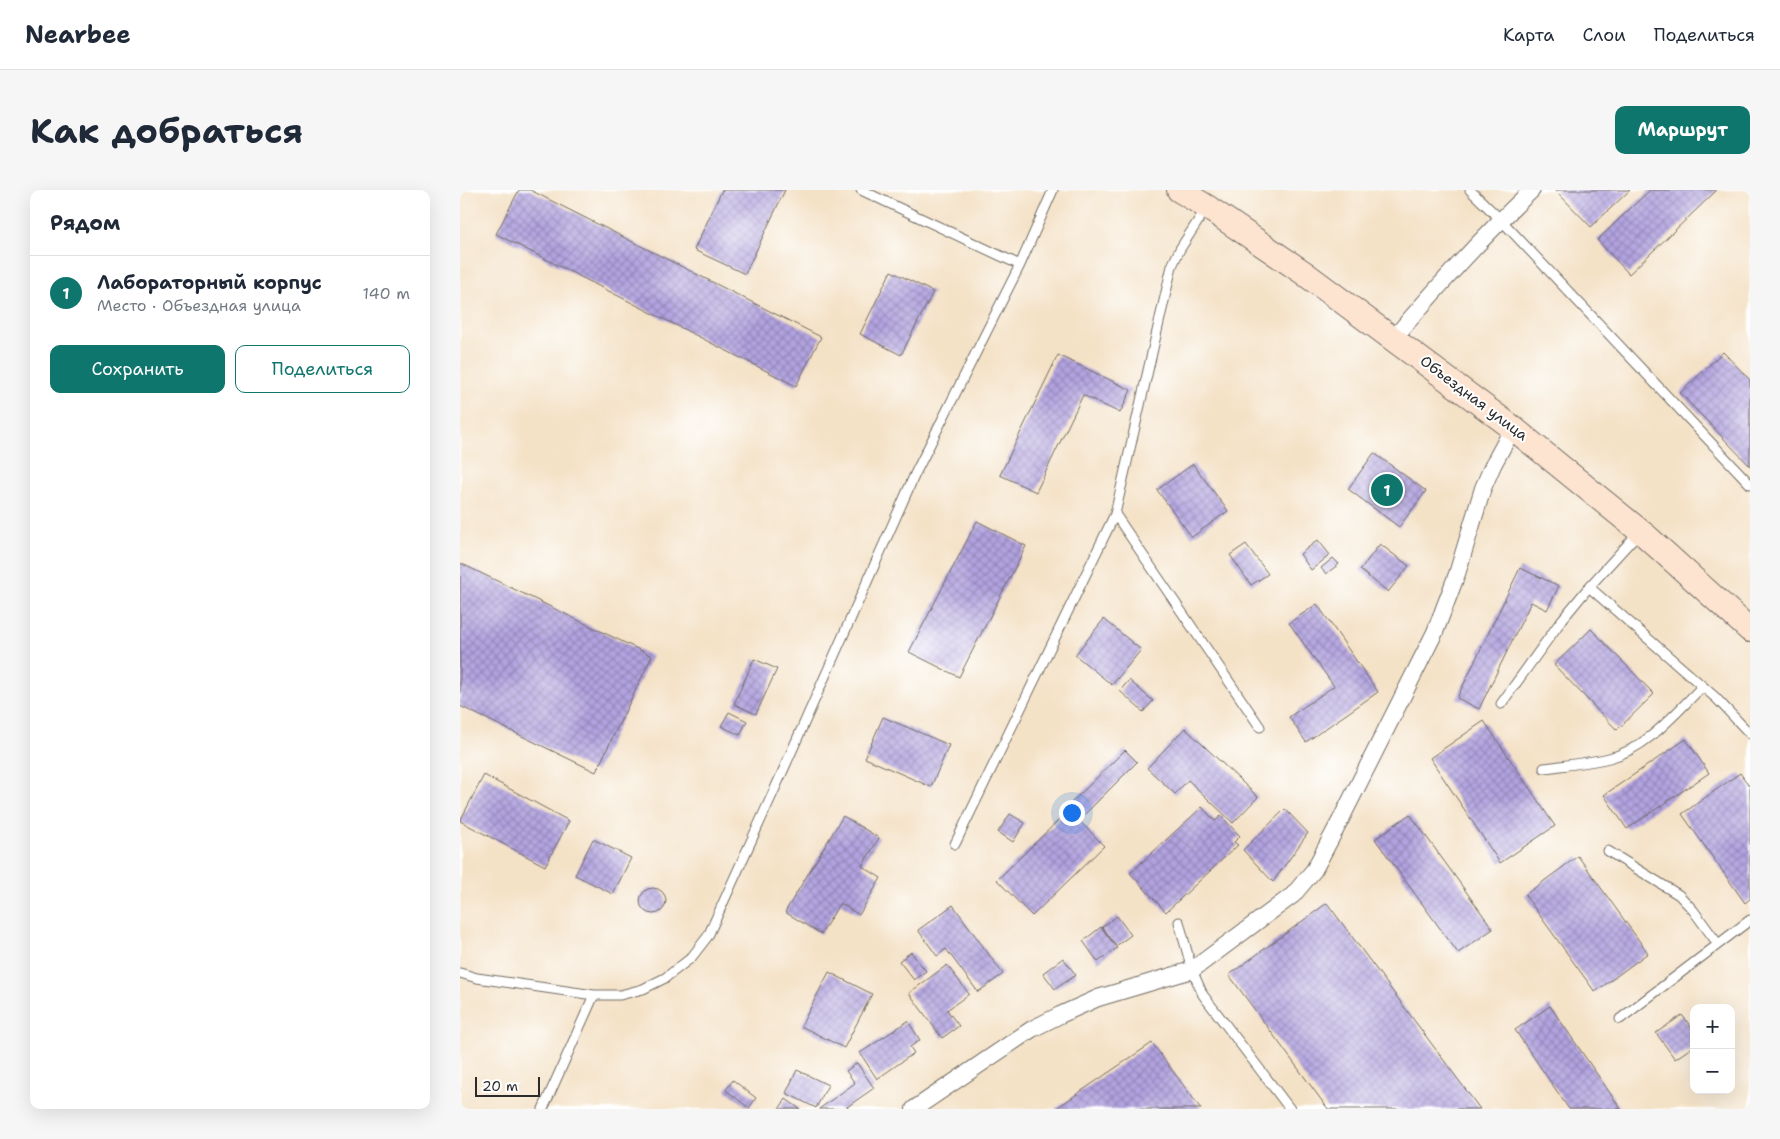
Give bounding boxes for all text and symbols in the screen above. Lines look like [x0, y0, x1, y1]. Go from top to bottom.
text: Nearbee [25, 19, 131, 51]
text: Карта [1503, 23, 1554, 47]
text: Слои [1582, 23, 1626, 47]
text: Поделиться [1654, 23, 1755, 47]
button: Маршрут [1615, 106, 1750, 154]
text: Как добраться [30, 107, 303, 154]
text: Рядом [50, 209, 120, 237]
text: Лабораторный корпус [97, 270, 322, 295]
text: 1 [62, 283, 70, 304]
text: 140 m [363, 283, 410, 304]
text: Место · Объездная улица [97, 295, 301, 316]
button: Сохранить [50, 345, 225, 393]
button: Поделиться [235, 345, 410, 393]
street label: Объездная улица [1416, 351, 1533, 446]
pin: 1 [1371, 471, 1403, 509]
your location [1059, 800, 1085, 826]
map controls [1690, 1004, 1735, 1094]
button: + [1690, 1004, 1735, 1049]
button: − [1690, 1049, 1735, 1094]
scale bar [475, 1074, 540, 1097]
text: 20 m [482, 1077, 518, 1095]

